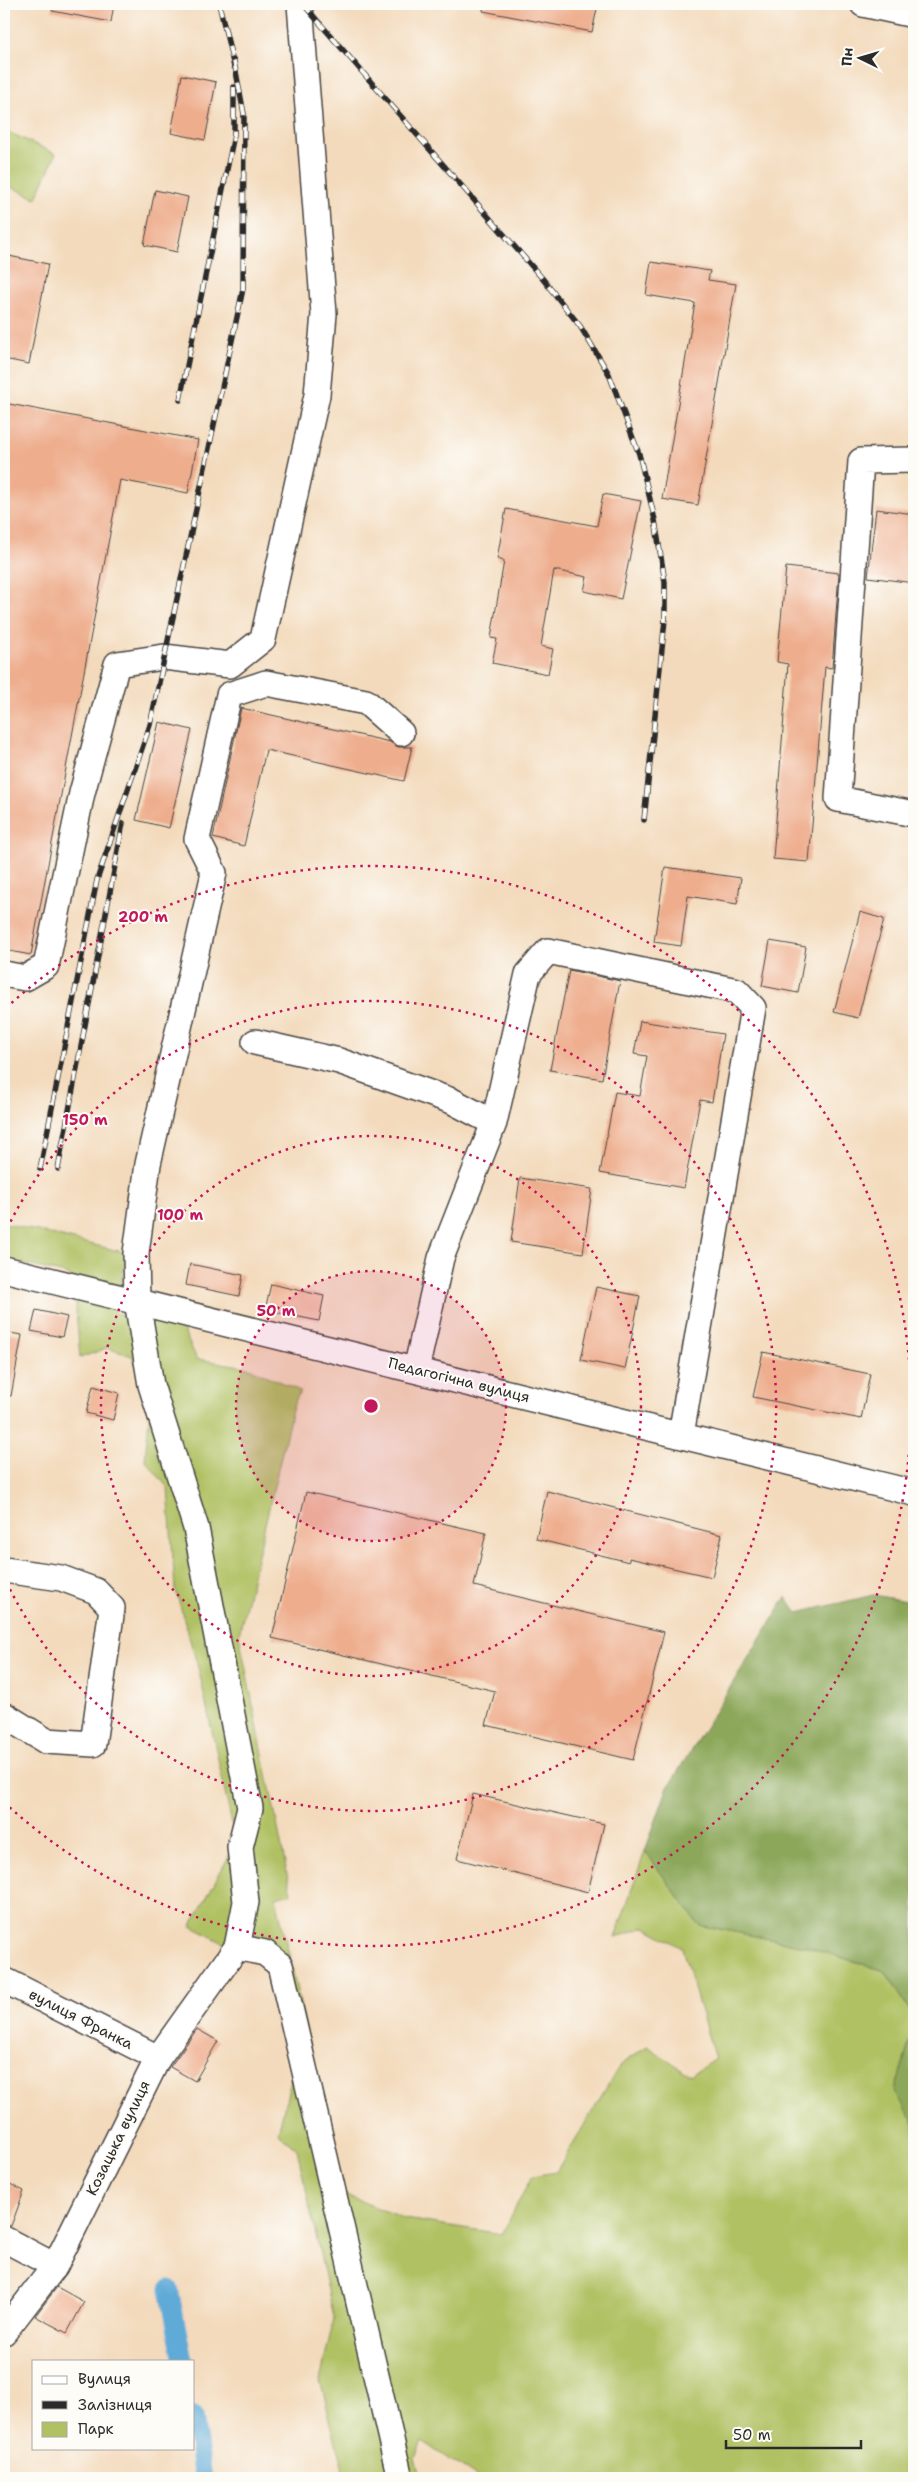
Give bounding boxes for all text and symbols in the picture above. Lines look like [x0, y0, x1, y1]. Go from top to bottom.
north arrow [836, 32, 886, 82]
text: Пн [837, 47, 857, 67]
text: 200 m [118, 907, 168, 927]
text: 150 m [62, 1110, 108, 1130]
text: 100 m [157, 1205, 203, 1225]
text: 50 m [257, 1301, 296, 1321]
street label: Педагогічна вулиця [386, 1353, 532, 1407]
centre of rings [362, 1397, 380, 1415]
street label: вулиця Франка [26, 1984, 137, 2054]
street label: Козацька вулиця [81, 2077, 155, 2199]
legend [32, 2360, 195, 2450]
text: Вулиця [78, 2369, 131, 2389]
text: Залізниця [78, 2395, 152, 2415]
scale bar [726, 2417, 860, 2449]
text: Парк [78, 2419, 114, 2439]
text: 50 m [733, 2425, 771, 2445]

